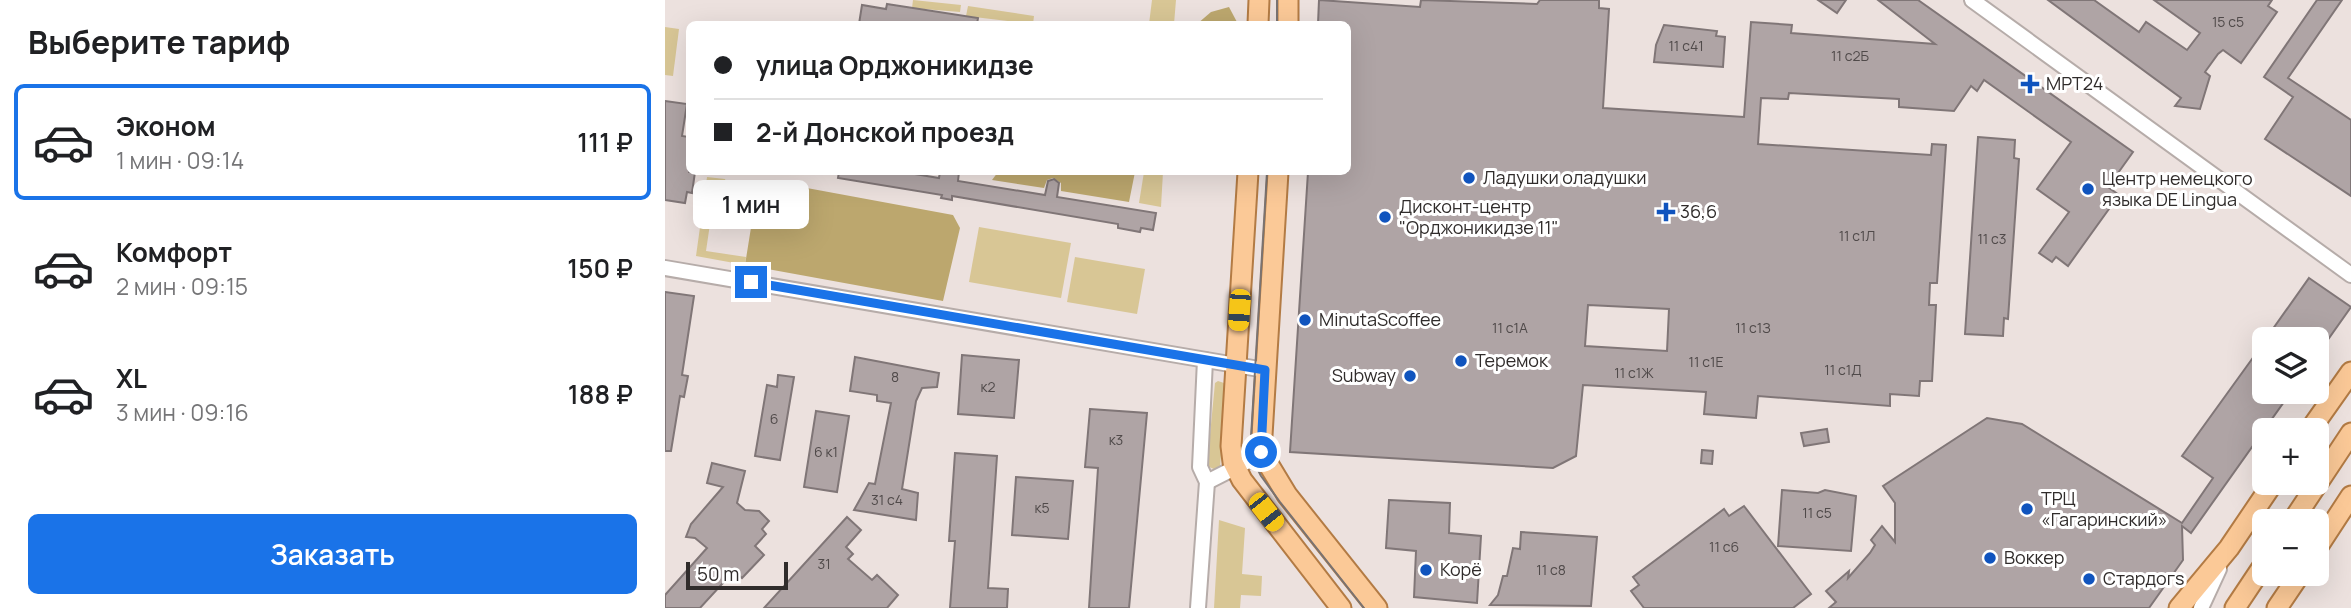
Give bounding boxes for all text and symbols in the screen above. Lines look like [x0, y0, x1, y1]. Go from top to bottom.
house number: 15 с5 [2212, 12, 2244, 31]
text: Выберите тариф [28, 20, 290, 64]
house number: 11 с41 [1668, 36, 1704, 55]
house number: 11 с2Б [1831, 46, 1869, 65]
text: улица Орджоникидзе [756, 47, 1034, 83]
place label: МРТ24 [2046, 71, 2103, 95]
marker: МРТ24 [2020, 74, 2040, 94]
text: Эконом [116, 108, 216, 144]
icon: car [32, 111, 95, 174]
text: 2-й Донской проезд [756, 114, 1014, 150]
text: 111 ₽ [577, 124, 633, 160]
text: 1 мин · 09:14 [116, 144, 244, 176]
place label: Ладушки оладушки [1483, 165, 1646, 189]
place label: Центр немецкого языка DE Lingua [2102, 166, 2253, 211]
marker: Ладушки оладушки [1461, 170, 1477, 186]
callout: 1 мин [693, 180, 809, 230]
marker: Центр немецкого языка DE Lingua [2080, 181, 2096, 197]
text: 1 мин [722, 188, 780, 220]
place label: Дисконт-центр "Орджоникидзе 11" [1399, 194, 1559, 239]
place label: 36,6 [1680, 199, 1717, 223]
marker: 36,6 [1658, 204, 1674, 220]
marker: Дисконт-центр "Орджоникидзе 11" [1377, 209, 1393, 225]
house number: 11 с1Л [1839, 226, 1875, 245]
house number: 11 с3 [1977, 229, 2007, 248]
text: Комфорт [116, 234, 232, 270]
icon: car [32, 237, 95, 300]
text: 150 ₽ [567, 250, 633, 286]
route end [735, 266, 767, 298]
text: 2 мин · 09:15 [116, 270, 248, 302]
car [1228, 288, 1251, 332]
place label: MinutaScoffee [1319, 307, 1441, 331]
marker: MinutaScoffee [1297, 312, 1313, 328]
house number: 11 с1А [1492, 318, 1528, 337]
house number: 11 с1З [1735, 318, 1771, 337]
map controls [2252, 327, 2329, 586]
button: layers [2252, 327, 2329, 404]
place label: Теремок [1475, 348, 1549, 372]
house number: 11 с1Е [1689, 352, 1723, 371]
marker: Теремок [1453, 353, 1469, 369]
text: XL [116, 360, 147, 396]
house number: 11 с1Д [1824, 360, 1862, 379]
icon: car [32, 363, 95, 426]
place label: Subway [1332, 363, 1396, 387]
house number: 11 с1Ж [1614, 363, 1654, 382]
house number: 8 [891, 367, 899, 386]
marker: Subway [1402, 368, 1418, 384]
text: 188 ₽ [568, 376, 633, 412]
house number: к2 [981, 377, 995, 396]
text: 3 мин · 09:16 [116, 396, 249, 428]
house number: 6 [770, 409, 778, 428]
button: + [2252, 418, 2329, 495]
house number: к3 [1109, 430, 1123, 449]
route start [1245, 436, 1277, 468]
house number: 6 к1 [814, 442, 838, 461]
place label: ТРЦ «Гагаринский» [2041, 486, 2167, 531]
car [1245, 489, 1288, 535]
house number: 31 с4 [871, 490, 903, 509]
house number: к5 [1034, 498, 1050, 517]
marker: ТРЦ «Гагаринский» [2019, 501, 2035, 517]
house number: 11 с5 [1802, 503, 1832, 522]
button: − [2252, 509, 2329, 586]
button: Заказать [28, 514, 637, 594]
house number: 11 с6 [1709, 537, 1739, 556]
place label: Воккер [2004, 545, 2064, 569]
marker: Воккер [1982, 550, 1998, 566]
house number: 31 [817, 554, 831, 573]
place label: Корё [1440, 557, 1482, 581]
scale bar [686, 559, 787, 591]
house number: 11 с8 [1536, 560, 1566, 579]
text: 50 m [697, 561, 739, 587]
marker: Корё [1418, 562, 1434, 578]
place label: Стардогs [2103, 566, 2185, 590]
marker: Стардогs [2081, 571, 2097, 587]

